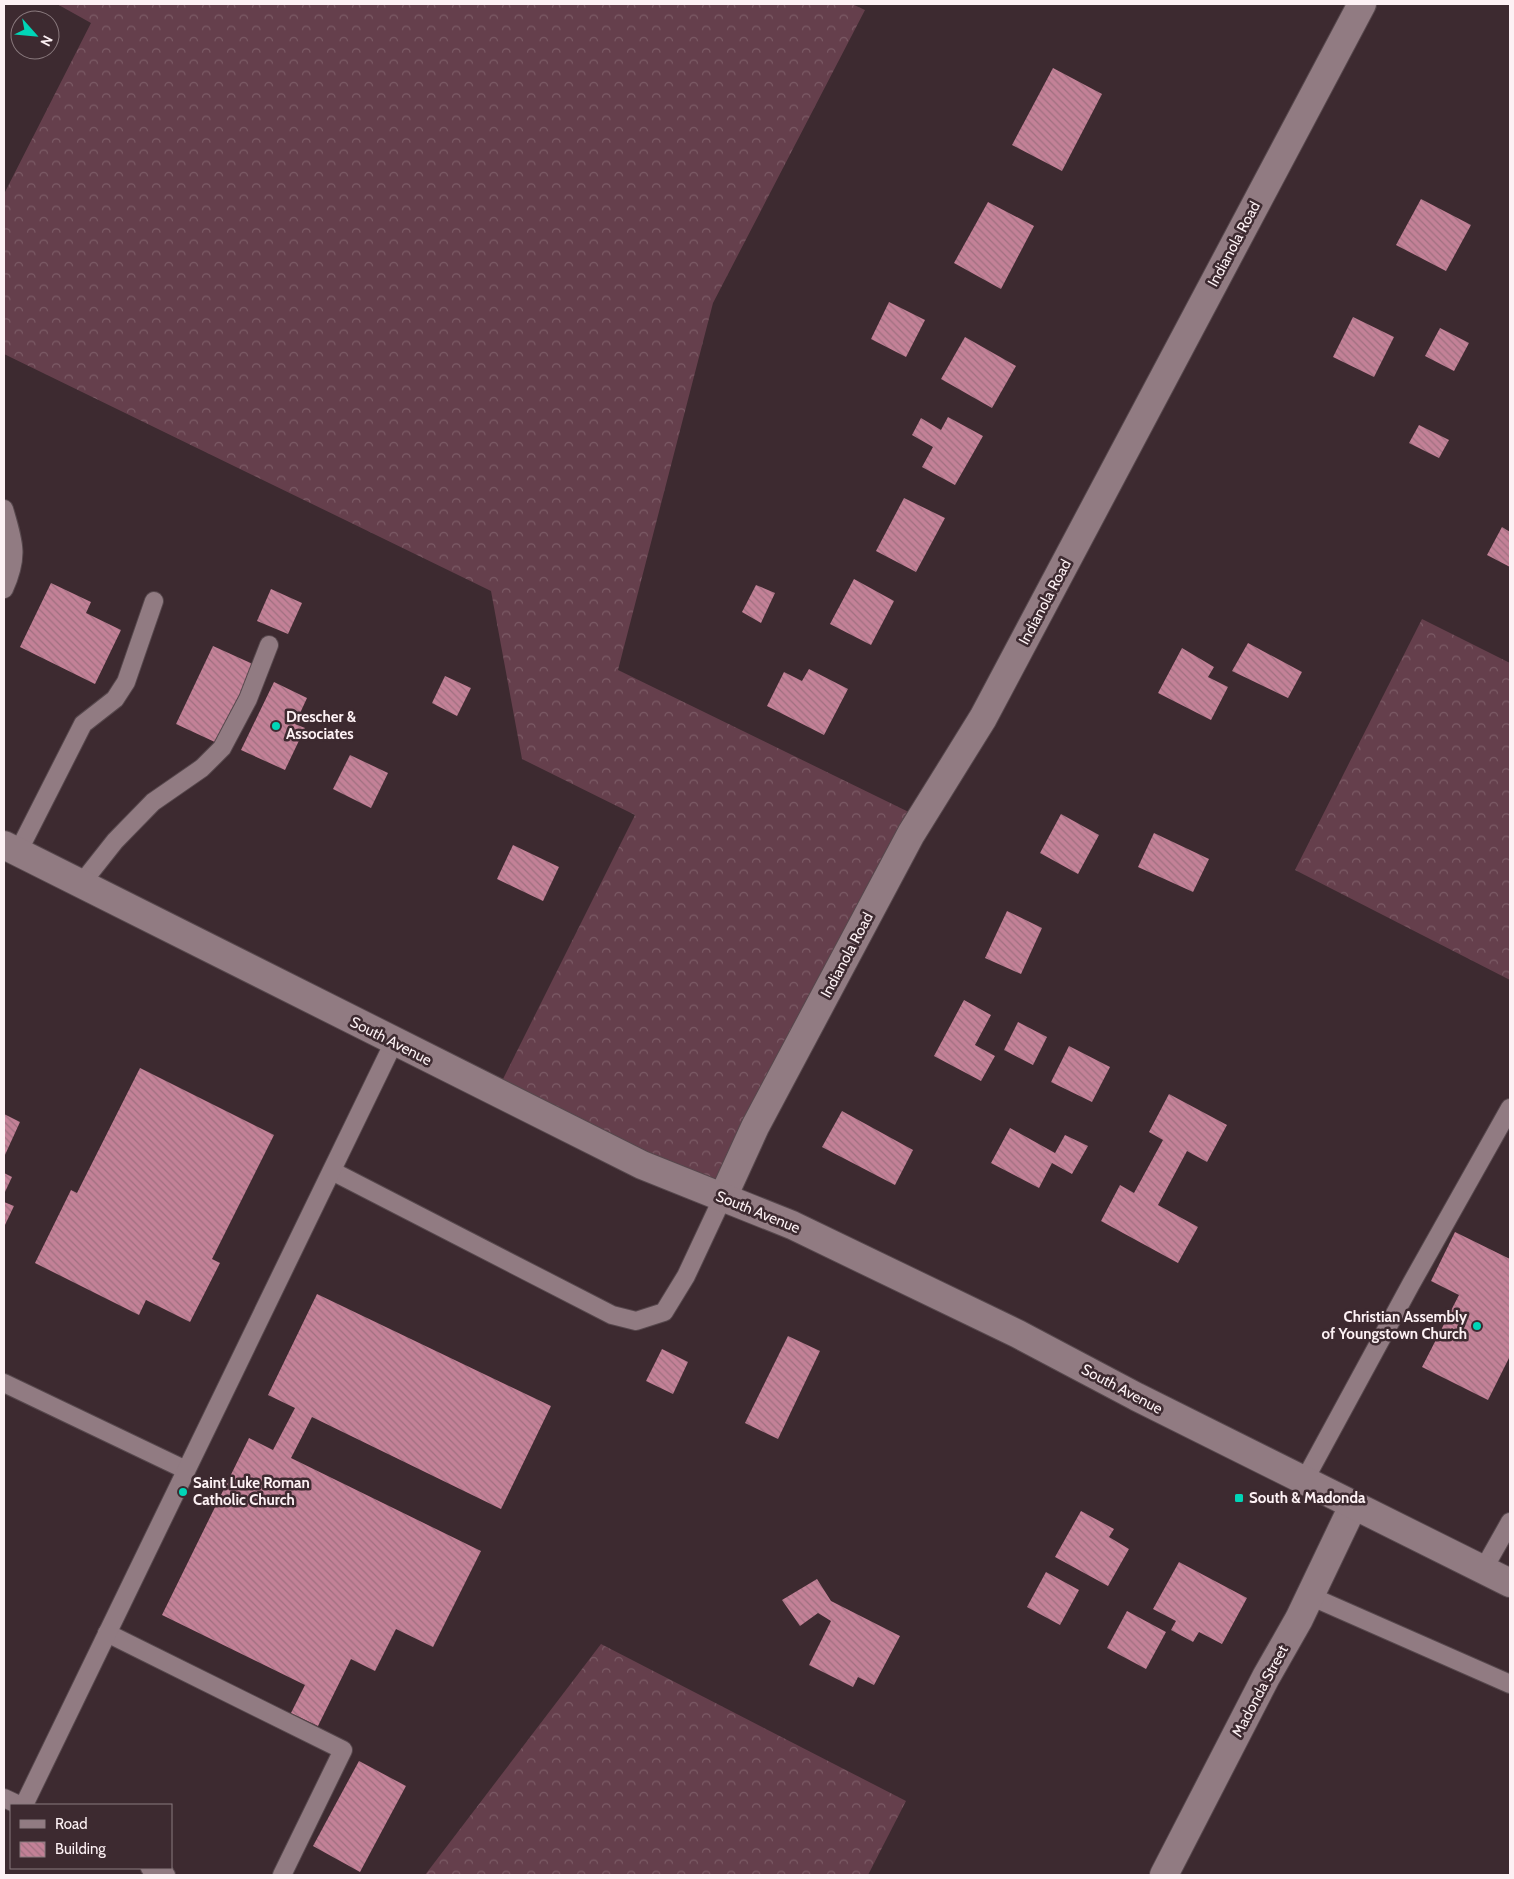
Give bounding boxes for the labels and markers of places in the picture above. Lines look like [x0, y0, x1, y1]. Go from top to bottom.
place label: Drescher & Associates [286, 708, 357, 743]
marker: Drescher & Associates [270, 720, 282, 732]
place label: Christian Assembly of Youngstown Church [1322, 1308, 1468, 1343]
marker: Christian Assembly of Youngstown Church [1471, 1320, 1483, 1332]
place label: Saint Luke Roman Catholic Church [193, 1474, 310, 1509]
marker: Saint Luke Roman Catholic Church [177, 1486, 189, 1498]
place label: South & Madonda [1249, 1489, 1366, 1507]
marker: South & Madonda [1233, 1492, 1245, 1504]

